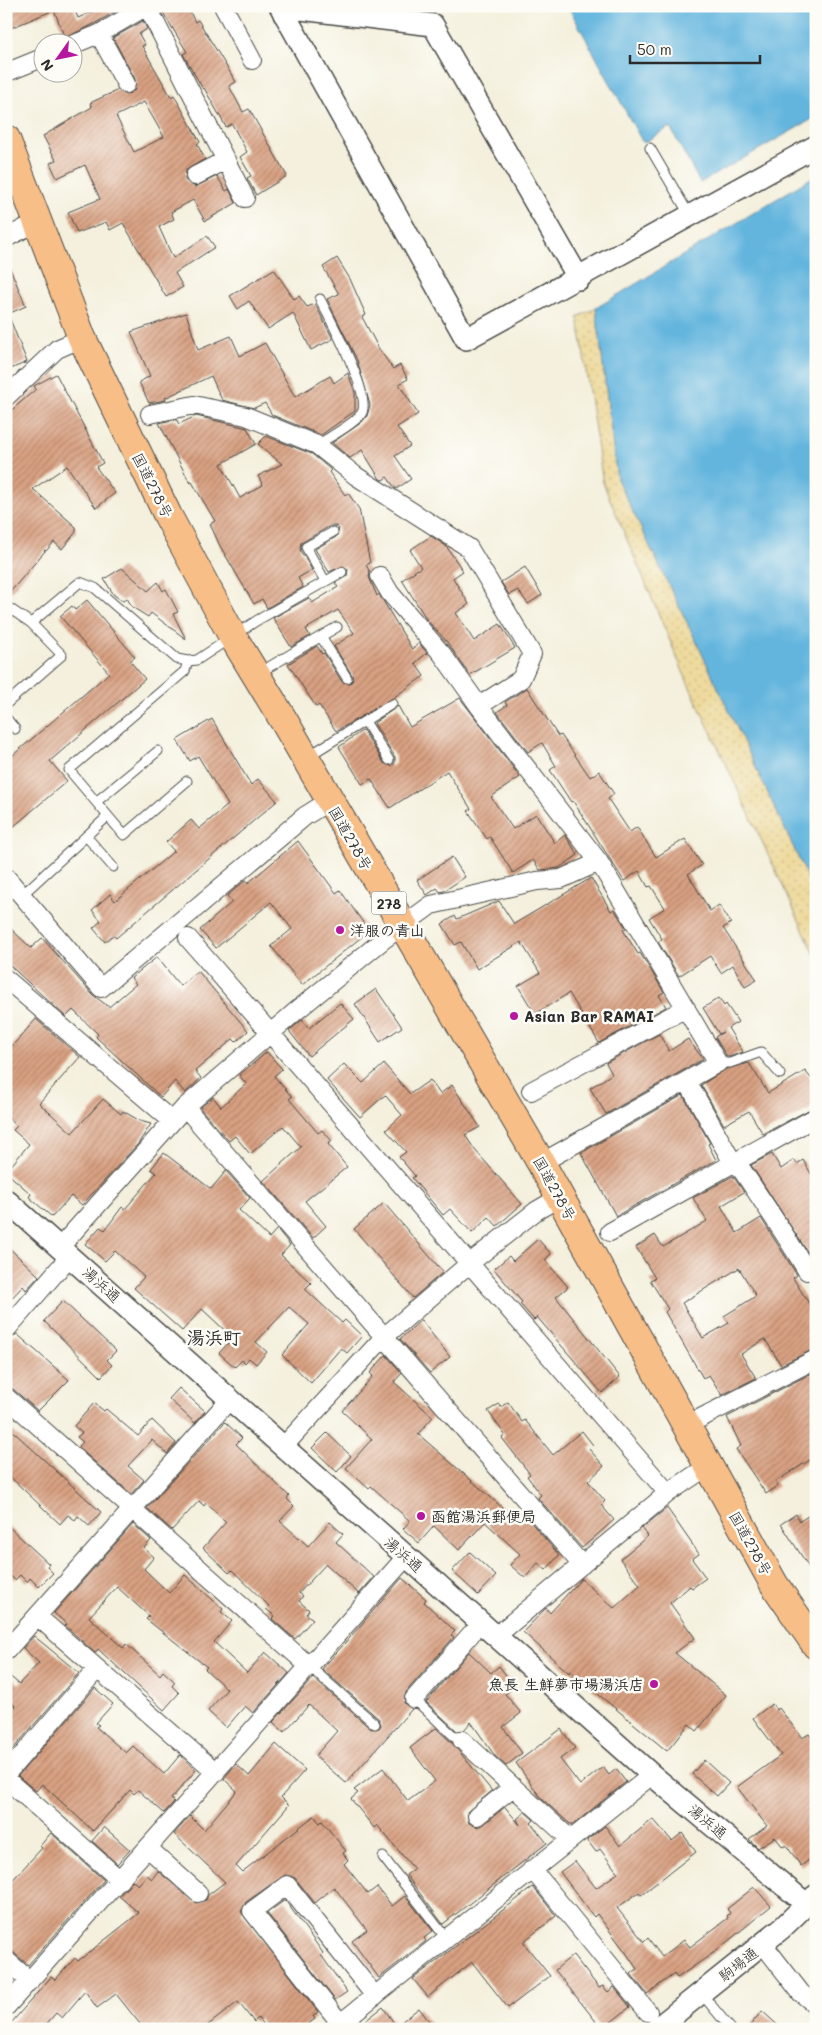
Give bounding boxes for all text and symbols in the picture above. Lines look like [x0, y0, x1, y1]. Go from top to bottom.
north arrow [32, 32, 82, 82]
scale bar [630, 32, 760, 64]
text: 50 m [637, 39, 672, 59]
text: N [36, 56, 58, 75]
street label: 国道278号 [128, 449, 178, 521]
street label: 国道278号 [325, 802, 377, 874]
road number: 278 [372, 891, 406, 914]
place label: 洋服の青山 [350, 920, 425, 940]
marker: 洋服の青山 [334, 924, 346, 936]
place label: Asian Bar RAMAI [524, 1006, 654, 1026]
marker: Asian Bar RAMAI [508, 1010, 520, 1022]
street label: 国道278号 [529, 1152, 581, 1224]
street label: 湯浜通 [79, 1262, 125, 1306]
district label: 湯浜町 [187, 1325, 241, 1349]
place label: 函館湯浜郵便局 [431, 1506, 536, 1526]
street label: 国道278号 [725, 1507, 777, 1579]
marker: 函館湯浜郵便局 [415, 1510, 427, 1522]
street label: 湯浜通 [380, 1532, 428, 1576]
place label: 魚長 生鮮夢市場湯浜店 [489, 1674, 644, 1694]
marker: 魚長 生鮮夢市場湯浜店 [648, 1678, 660, 1690]
street label: 湯浜通 [684, 1799, 732, 1843]
street label: 駒場通 [714, 1942, 762, 1986]

